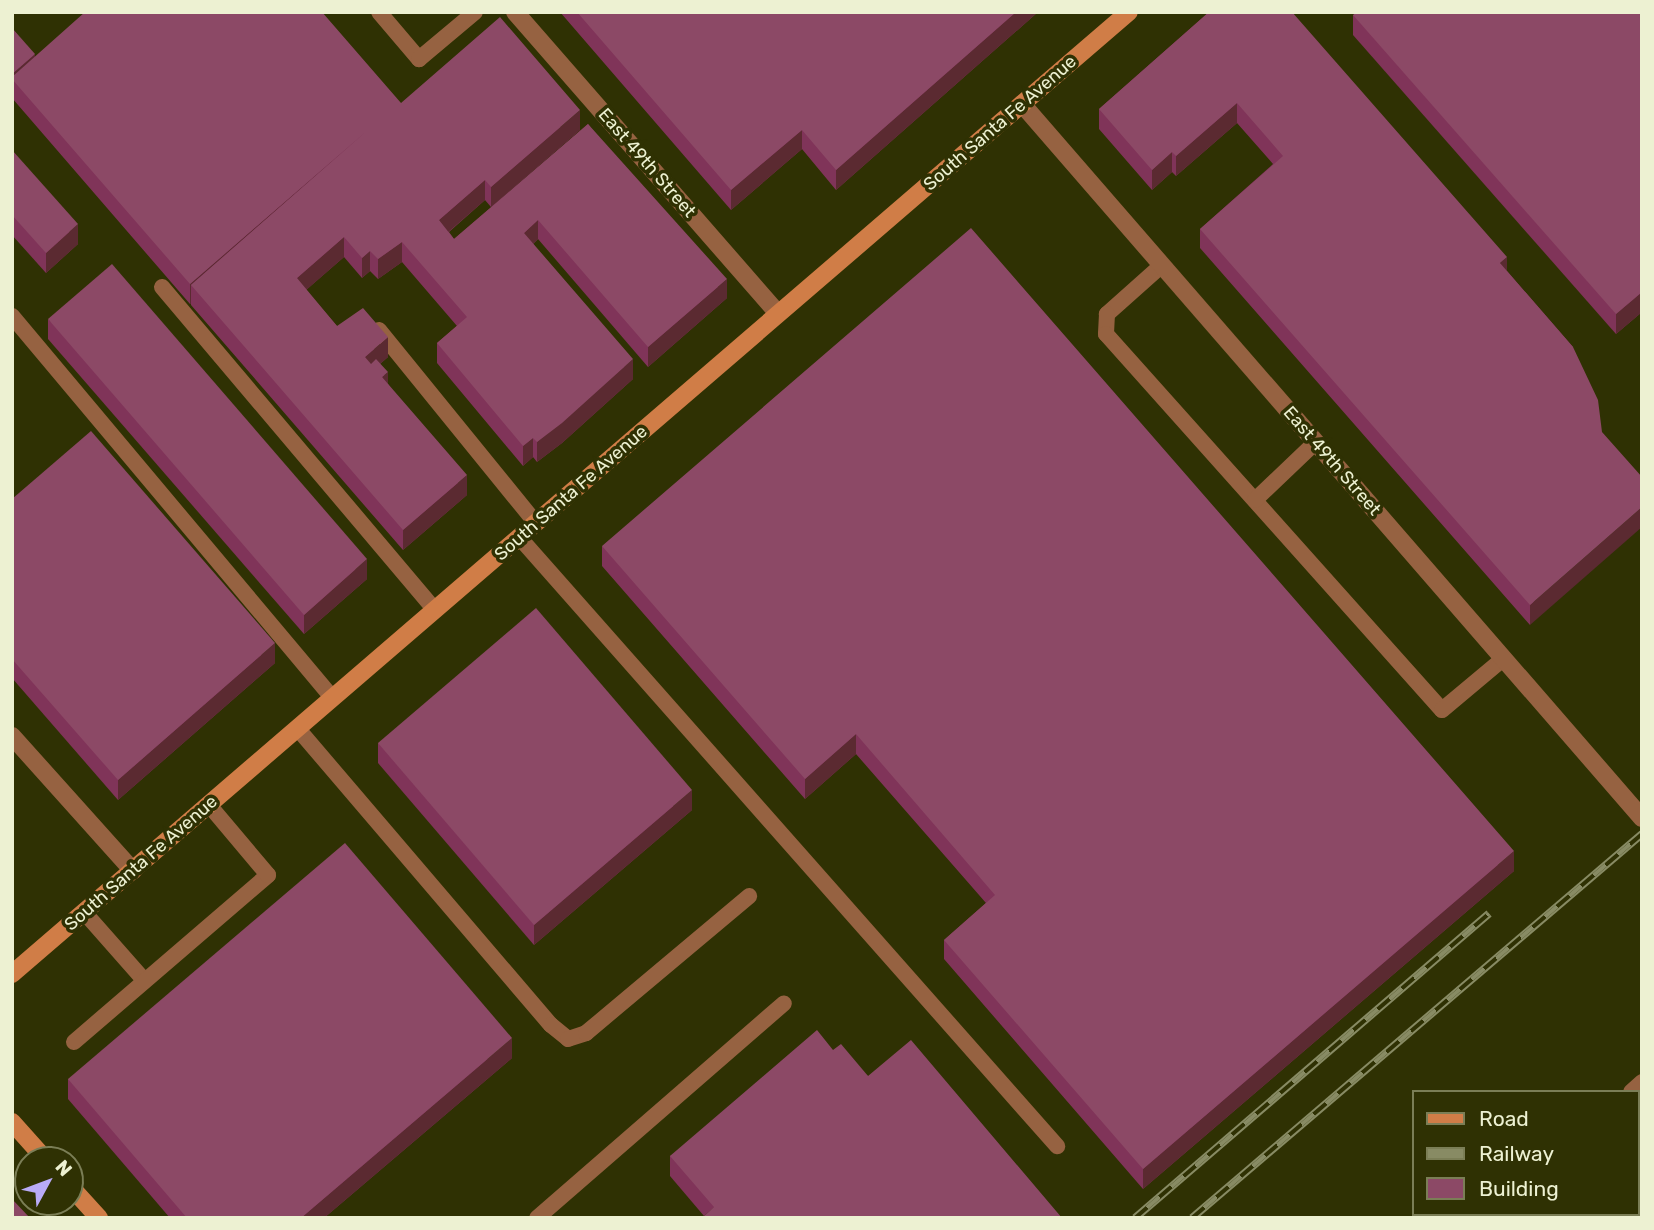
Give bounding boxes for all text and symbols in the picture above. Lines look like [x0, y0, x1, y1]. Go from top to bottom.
street label: South Santa Fe Avenue [919, 51, 1081, 195]
street label: East 49th Street [594, 104, 700, 222]
street label: East 49th Street [1279, 402, 1385, 520]
street label: South Santa Fe Avenue [490, 421, 652, 565]
street label: South Santa Fe Avenue [60, 791, 222, 935]
legend [1412, 1090, 1640, 1216]
text: Road [1479, 1106, 1529, 1131]
text: Railway [1479, 1141, 1554, 1166]
north arrow [14, 1146, 84, 1216]
text: N [51, 1155, 77, 1181]
text: Building [1479, 1176, 1559, 1201]

